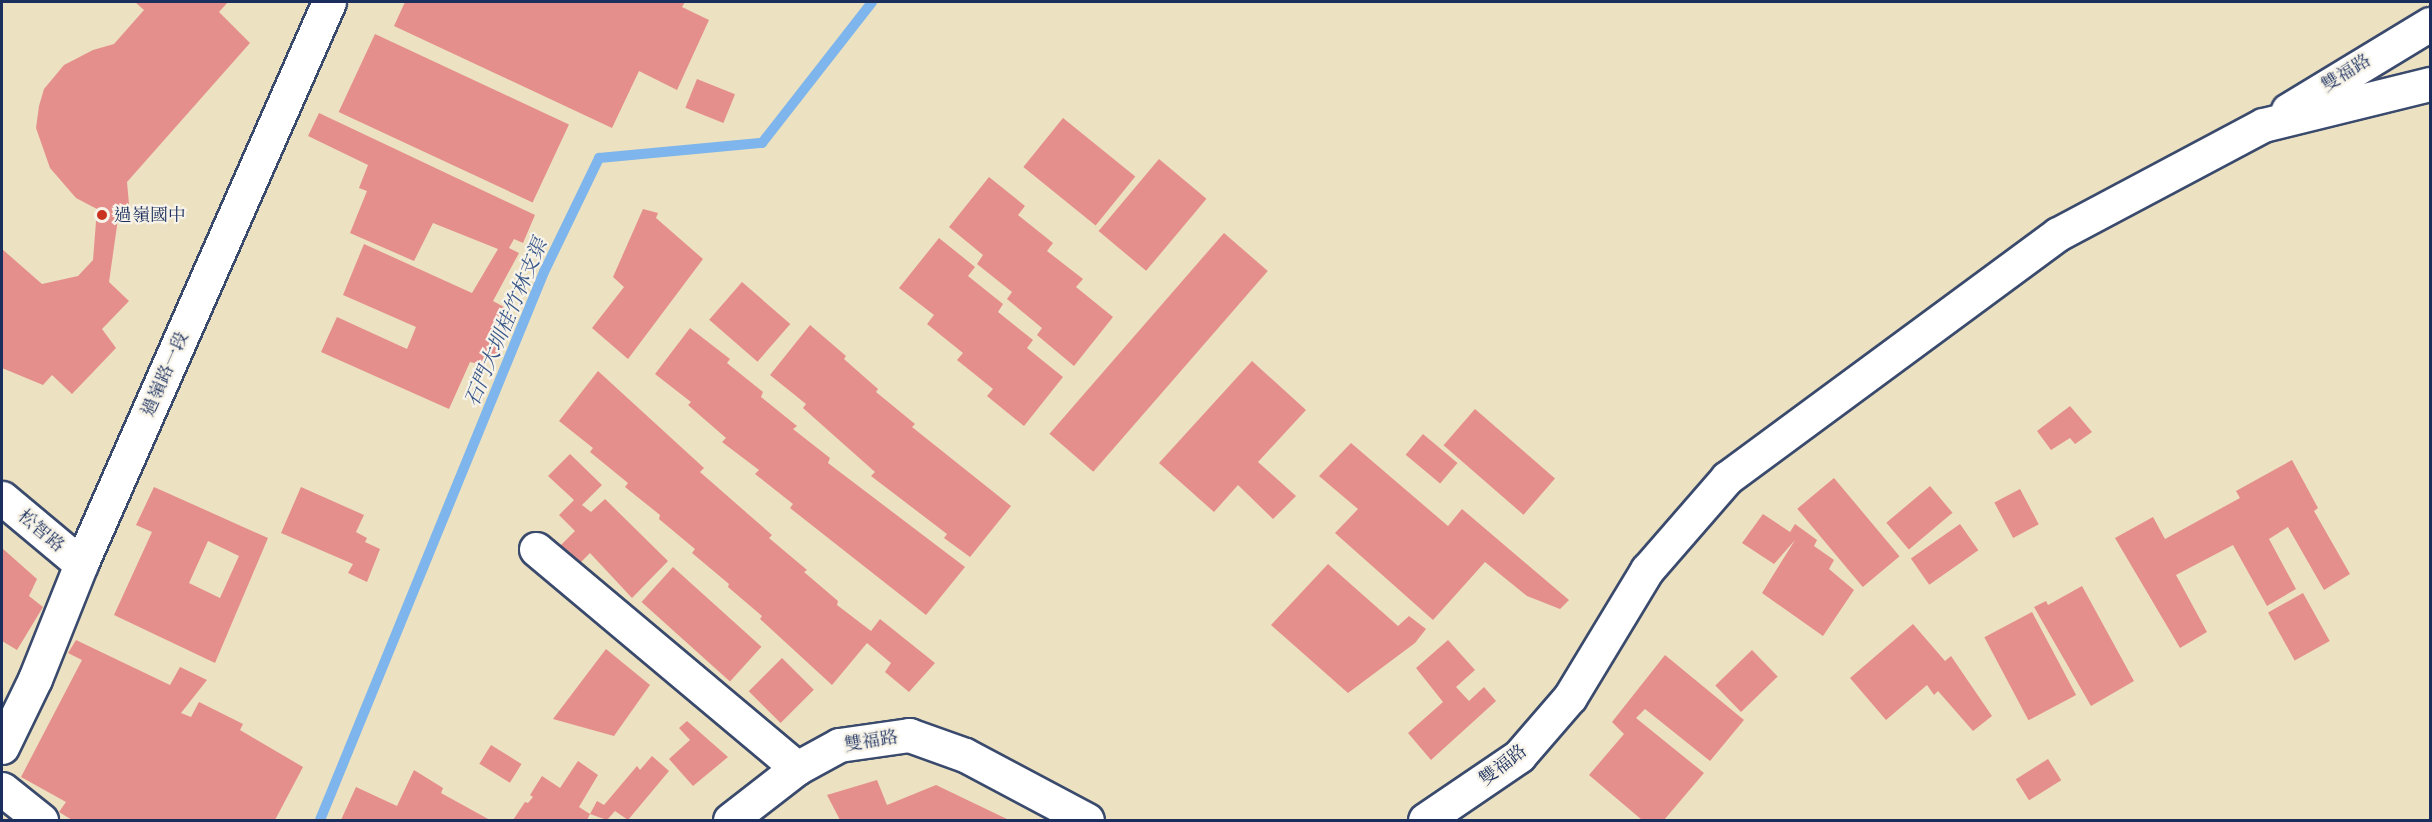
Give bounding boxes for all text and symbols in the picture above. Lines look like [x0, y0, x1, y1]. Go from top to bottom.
street label: 雙福路 [2317, 50, 2375, 96]
place label: 過嶺國中 [114, 204, 186, 226]
marker: 過嶺國中 [95, 208, 109, 222]
water label: 石門大圳桂竹林支渠 [459, 234, 551, 410]
street label: 過嶺路一段 [137, 328, 193, 420]
street label: 松智路 [13, 505, 69, 557]
street label: 雙福路 [843, 726, 899, 756]
street label: 雙福路 [1475, 740, 1531, 790]

